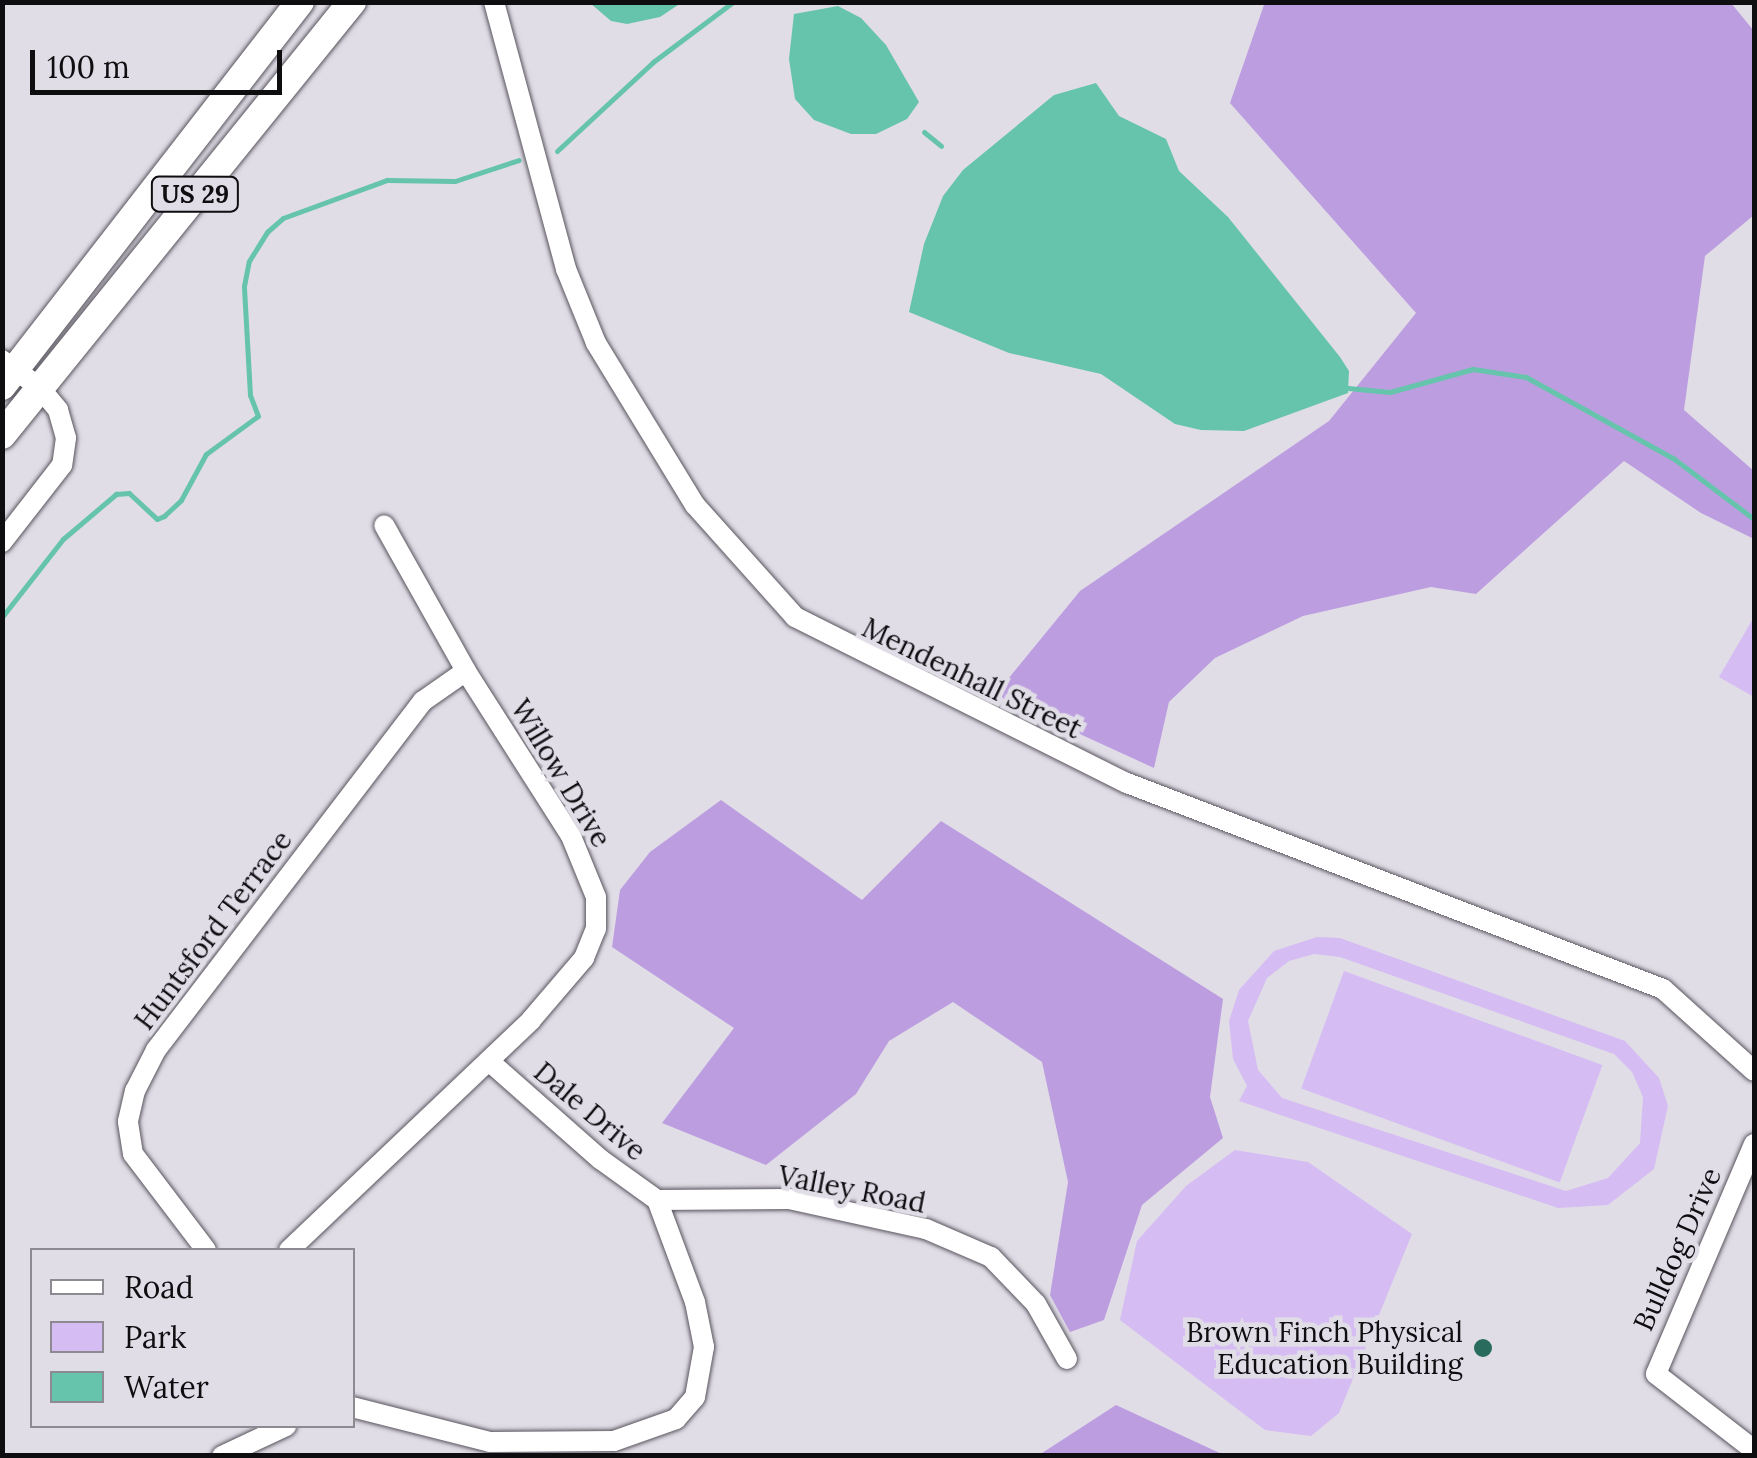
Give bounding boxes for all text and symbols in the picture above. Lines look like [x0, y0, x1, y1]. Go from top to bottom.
scale bar [35, 30, 288, 92]
text: 100 m [47, 48, 130, 86]
road number: US 29 [150, 174, 240, 214]
street label: Mendenhall Street [857, 610, 1087, 746]
street label: Willow Drive [504, 693, 618, 853]
street label: Huntsford Terrace [127, 824, 299, 1036]
street label: Dale Drive [527, 1055, 653, 1167]
street label: Valley Road [775, 1158, 929, 1220]
street label: Bulldog Drive [1626, 1162, 1728, 1336]
legend [30, 1248, 355, 1428]
text: Road [124, 1268, 194, 1306]
place label: Brown Finch Physical Education Building [1186, 1315, 1463, 1381]
text: Park [124, 1318, 186, 1356]
marker: Brown Finch Physical Education Building [1472, 1337, 1494, 1359]
text: Water [124, 1368, 209, 1406]

